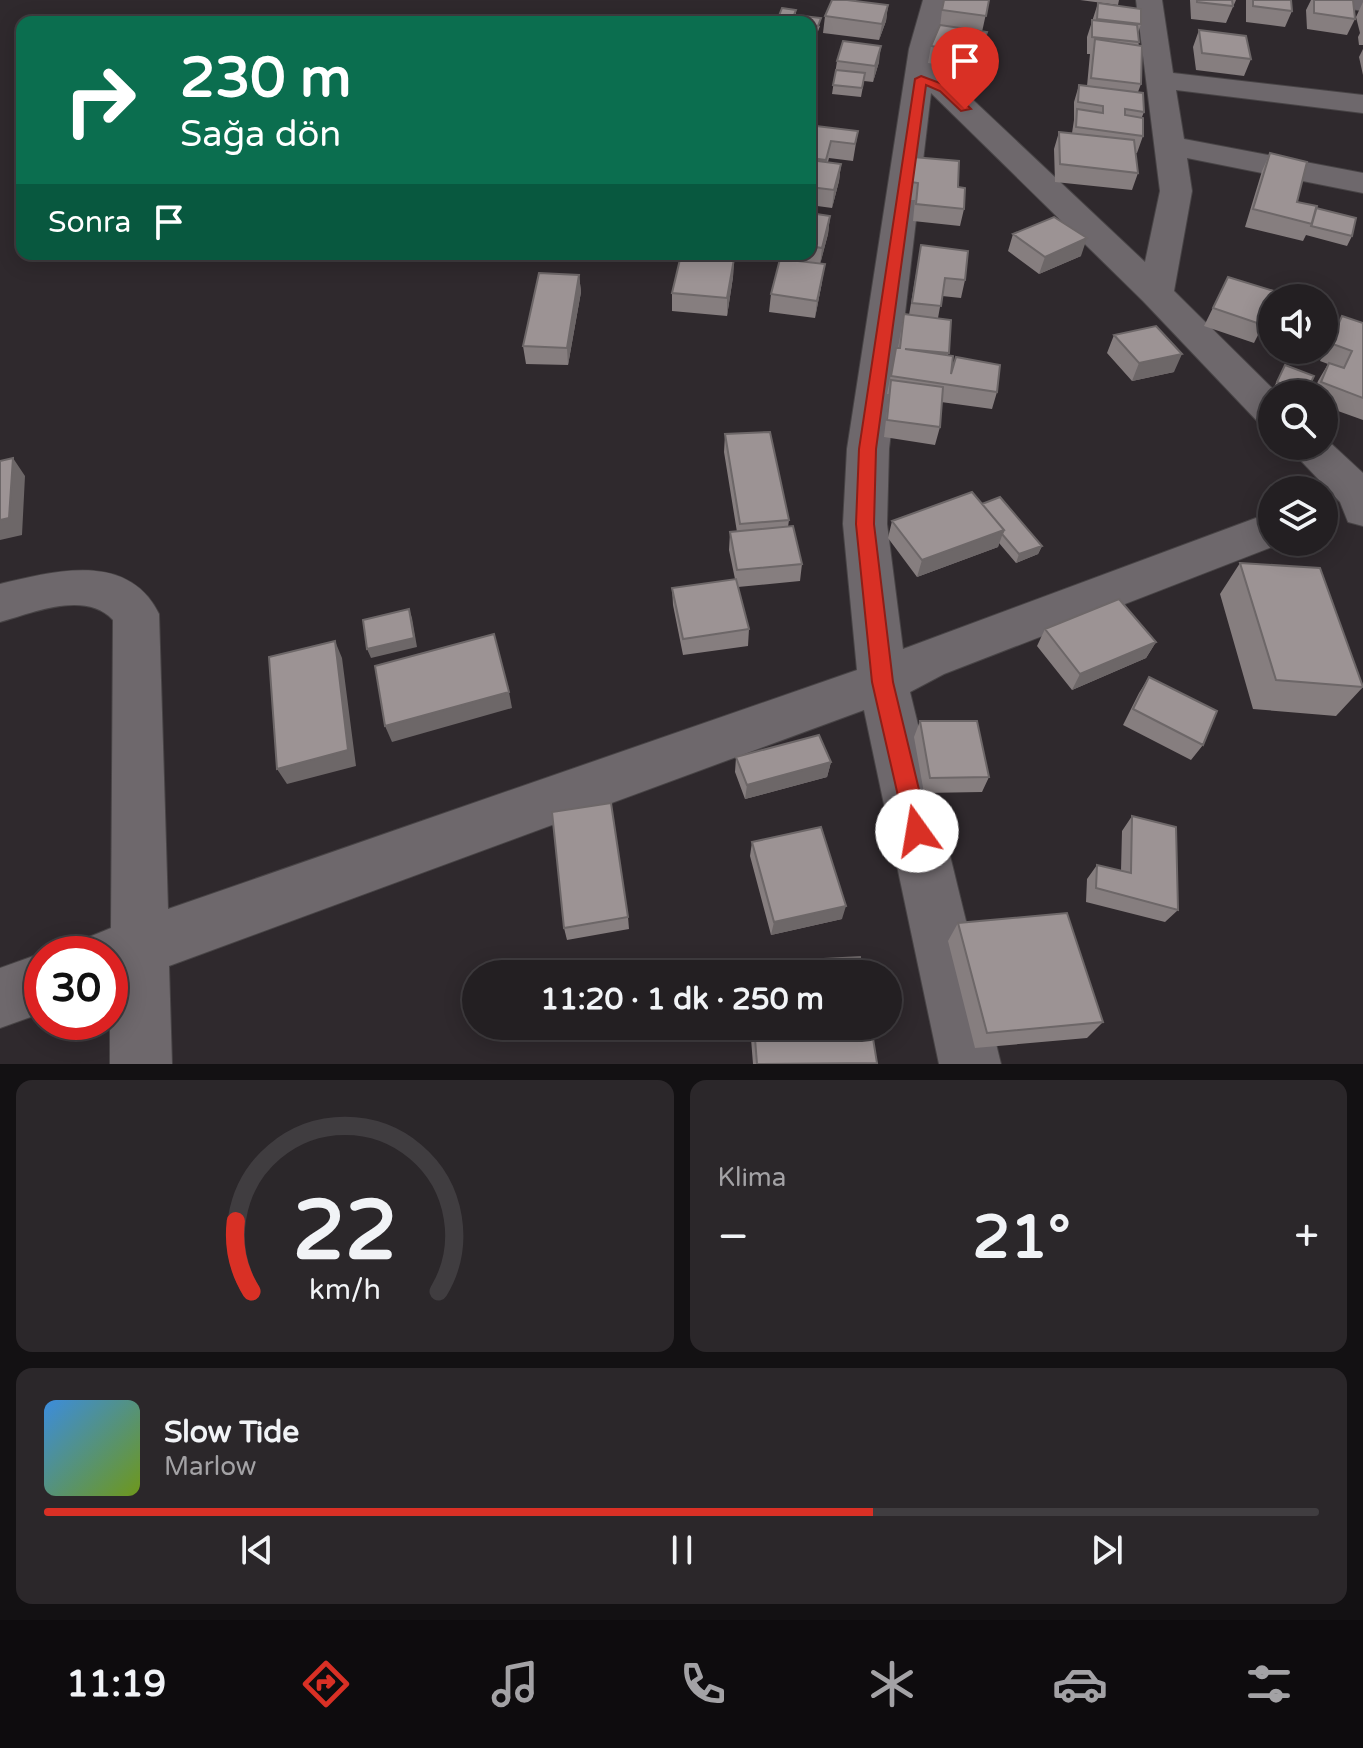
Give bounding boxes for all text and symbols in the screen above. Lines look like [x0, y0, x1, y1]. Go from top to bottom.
pin [931, 27, 999, 109]
icon: arrive [943, 39, 987, 83]
text: 230 m [180, 45, 351, 112]
icon: right [48, 48, 152, 152]
text: Sağa dön [180, 113, 341, 156]
icon: arrive [147, 200, 191, 244]
text: Sonra [48, 204, 131, 241]
map controls [1258, 284, 1338, 556]
button: sound [1258, 284, 1338, 364]
button: search [1258, 380, 1338, 460]
button: layers [1258, 476, 1338, 556]
position arrow [875, 789, 959, 873]
speed limit sign: 30 [24, 936, 128, 1040]
text: 11:20 · 1 dk · 250 m [540, 981, 824, 1018]
text: Klima [718, 1162, 786, 1193]
text: 22 [293, 1182, 397, 1282]
text: 21° [973, 1202, 1071, 1274]
text: − [718, 1211, 749, 1264]
text: + [1294, 1211, 1319, 1264]
text: km/h [309, 1273, 381, 1307]
text: Slow Tide [164, 1414, 299, 1451]
text: Marlow [164, 1451, 256, 1482]
icon: previous [235, 1528, 279, 1572]
icon: pause [660, 1528, 704, 1572]
icon: next [1085, 1528, 1129, 1572]
icon: directions [298, 1656, 354, 1712]
icon: music [487, 1656, 543, 1712]
icon: phone [675, 1656, 731, 1712]
icon: climate [864, 1656, 920, 1712]
icon: car [1052, 1656, 1108, 1712]
icon: filters [1241, 1656, 1297, 1712]
text: 11:19 [66, 1663, 166, 1706]

